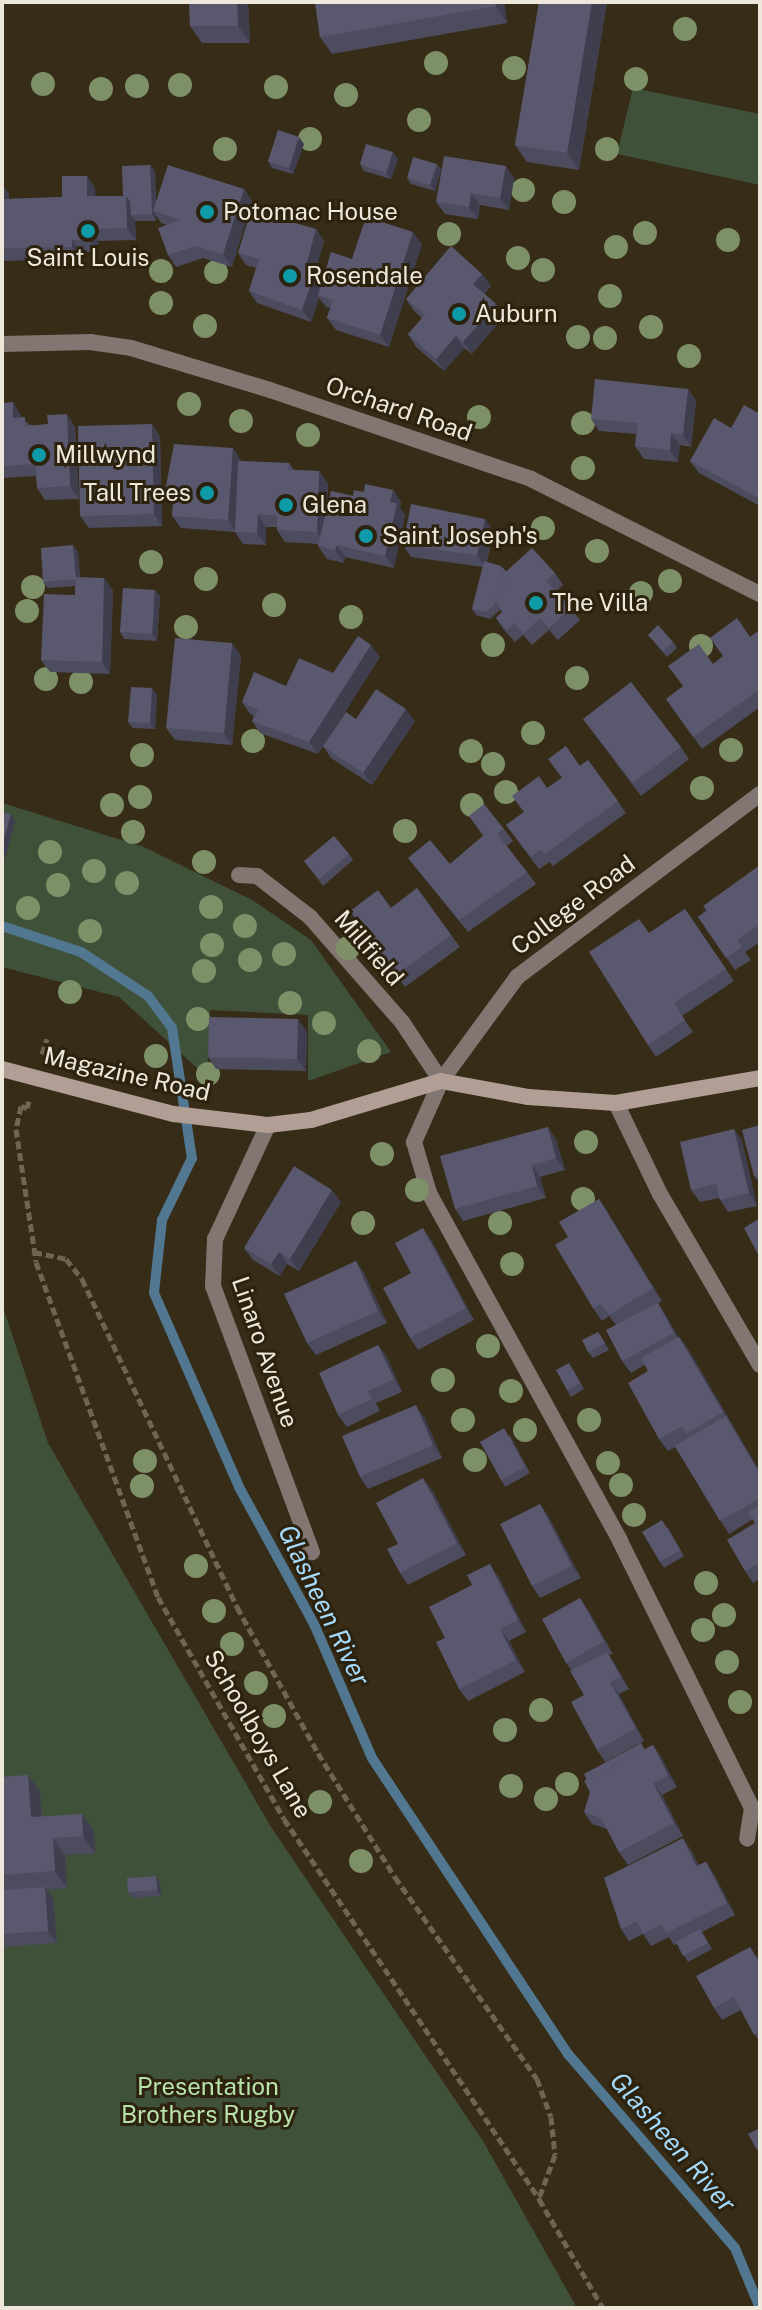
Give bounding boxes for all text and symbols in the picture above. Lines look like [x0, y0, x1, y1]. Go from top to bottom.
place label: Potomac House [223, 198, 398, 226]
marker: Potomac House [198, 203, 216, 221]
marker: Saint Louis [79, 222, 97, 240]
place label: Saint Louis [27, 244, 149, 272]
place label: Rosendale [306, 262, 423, 290]
marker: Rosendale [281, 267, 299, 285]
place label: Auburn [475, 300, 558, 328]
marker: Auburn [450, 305, 468, 323]
street label: Orchard Road [322, 371, 476, 447]
place label: Millwynd [55, 441, 156, 469]
marker: Millwynd [30, 446, 48, 464]
place label: Tall Trees [83, 479, 191, 507]
marker: Tall Trees [198, 484, 216, 502]
place label: Glena [302, 491, 367, 519]
marker: Glena [277, 496, 295, 514]
place label: Saint Joseph's [382, 522, 538, 550]
marker: Saint Joseph's [357, 527, 375, 545]
place label: The Villa [552, 589, 649, 617]
marker: The Villa [527, 594, 545, 612]
street label: College Road [505, 849, 641, 961]
street label: Millfield [328, 904, 410, 992]
street label: Magazine Road [41, 1041, 213, 1107]
street label: Linaro Avenue [226, 1273, 304, 1431]
water label: Glasheen River [272, 1519, 376, 1691]
street label: Schoolboys Lane [198, 1645, 318, 1823]
water label: Glasheen River [604, 2066, 742, 2218]
park label: Presentation Brothers Rugby [121, 2073, 295, 2129]

